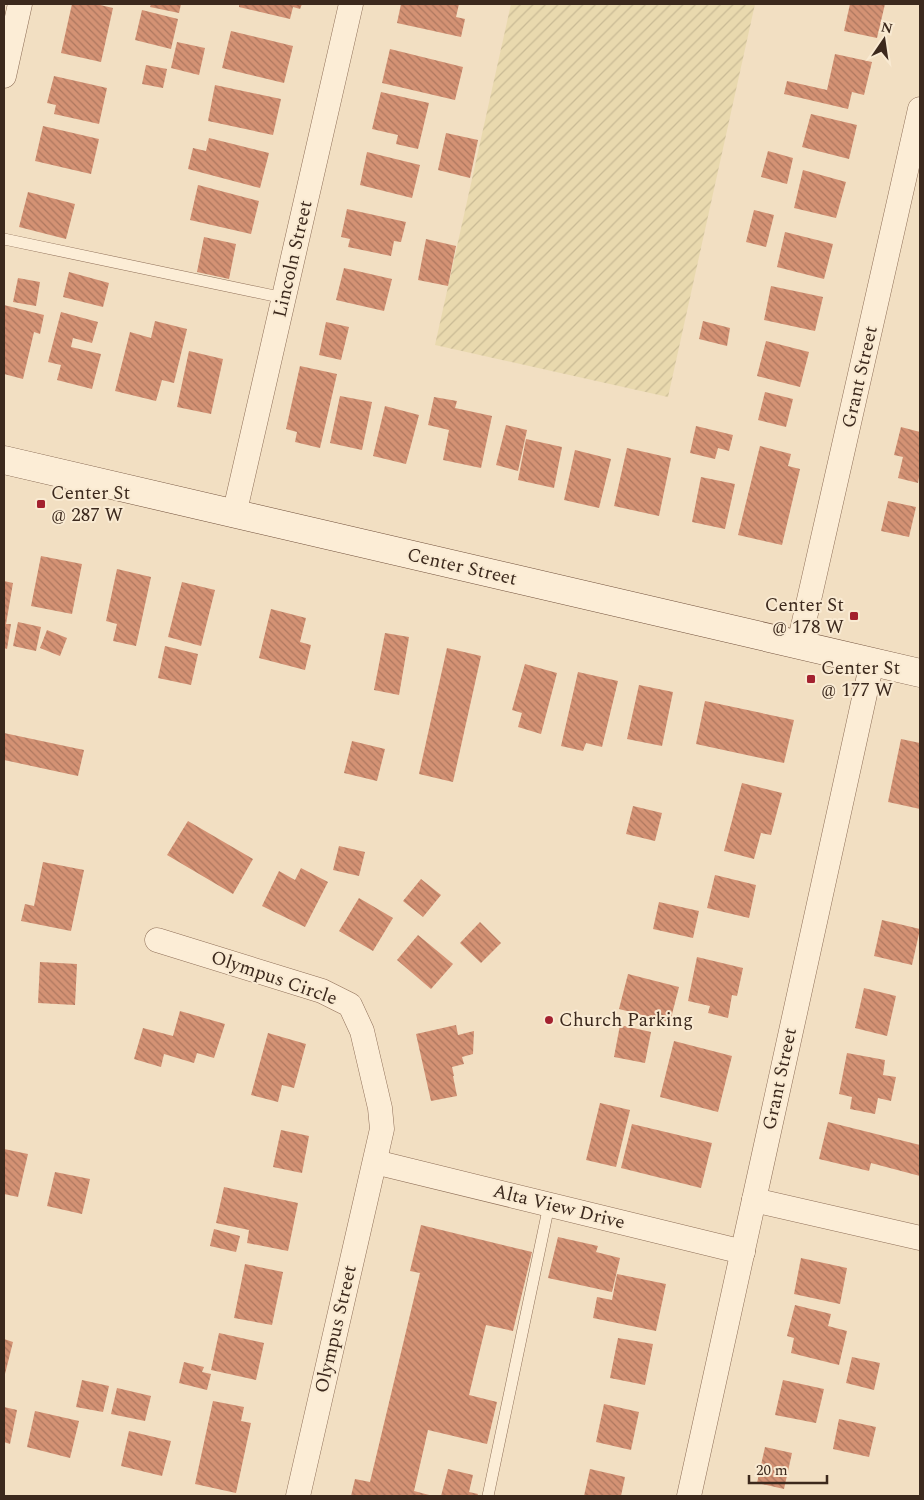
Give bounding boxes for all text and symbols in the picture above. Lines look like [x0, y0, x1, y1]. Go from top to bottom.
north arrow [859, 15, 909, 65]
text: N [879, 16, 895, 39]
street label: Lincoln Street [265, 197, 321, 321]
street label: Grant Street [834, 323, 886, 431]
place label: Center St @ 287 W [51, 479, 131, 530]
marker: Center St @ 287 W [35, 498, 47, 510]
street label: Center Street [404, 540, 520, 594]
place label: Center St @ 178 W [765, 591, 844, 642]
marker: Center St @ 178 W [848, 610, 860, 622]
place label: Center St @ 177 W [821, 654, 901, 705]
marker: Center St @ 177 W [805, 673, 817, 685]
street label: Olympus Circle [207, 943, 341, 1013]
place label: Church Parking [559, 1006, 693, 1035]
marker: Church Parking [543, 1014, 555, 1026]
street label: Grant Street [755, 1025, 805, 1133]
street label: Alta View Drive [490, 1177, 628, 1237]
street label: Olympus Street [307, 1262, 365, 1396]
scale bar [749, 1452, 826, 1484]
text: 20 m [756, 1459, 788, 1482]

